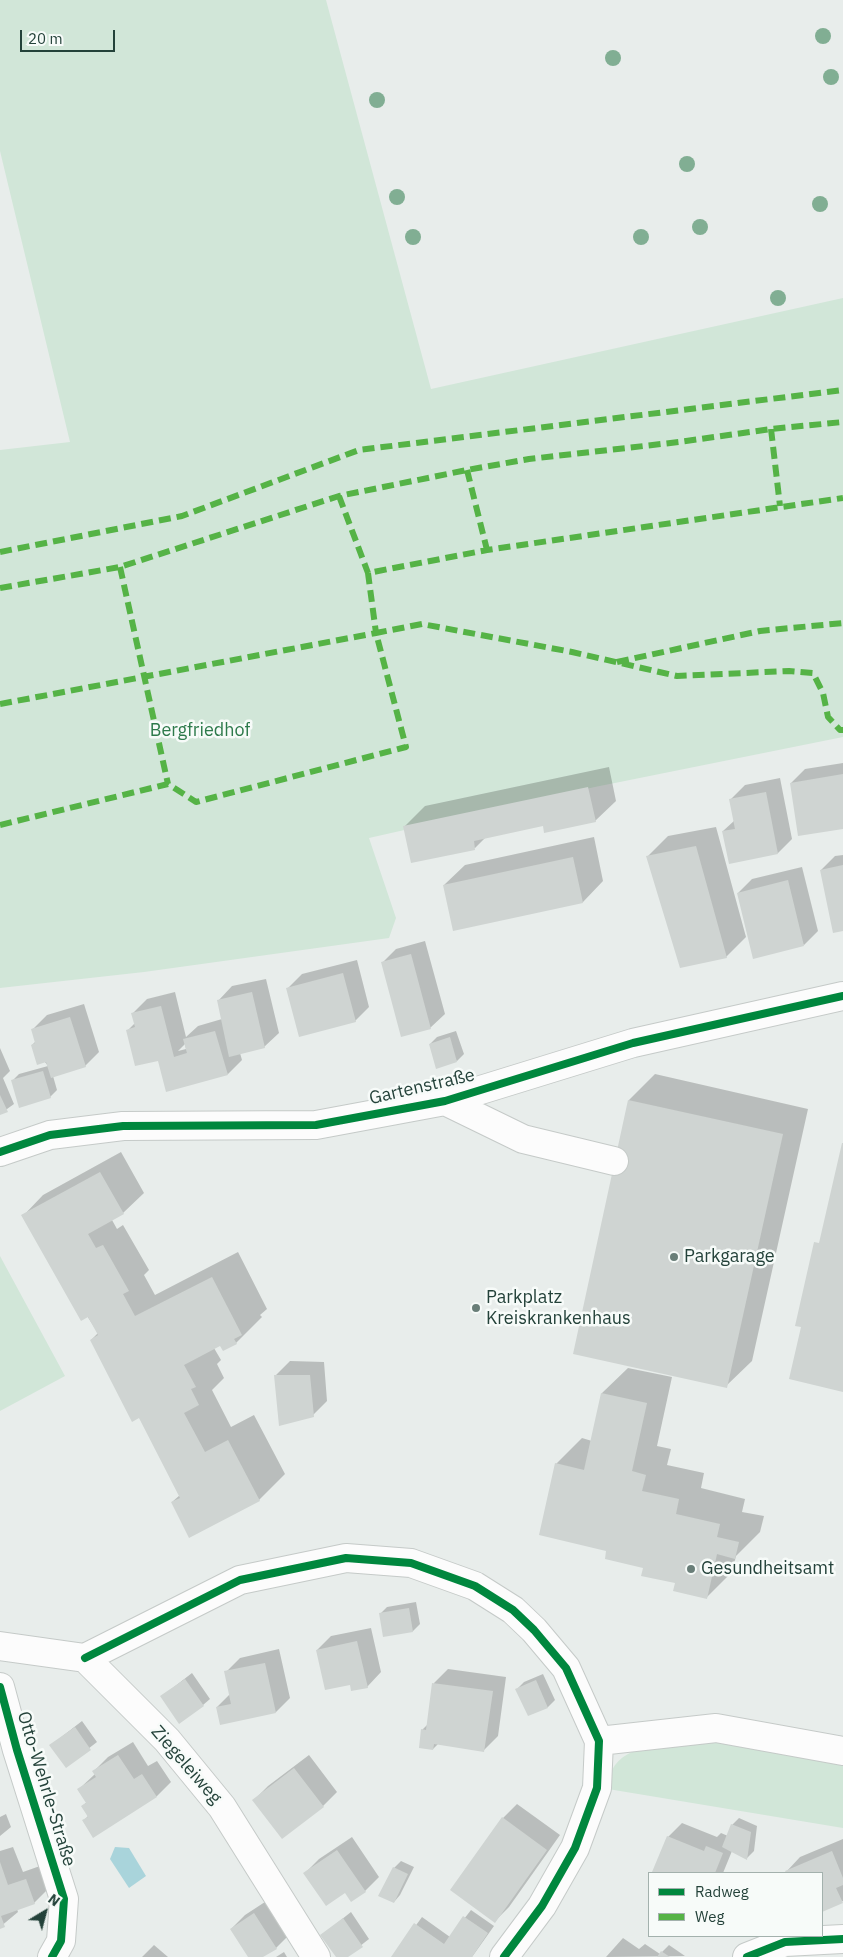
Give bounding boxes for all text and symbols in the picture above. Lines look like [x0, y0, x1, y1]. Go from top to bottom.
scale bar [22, 20, 118, 52]
text: 20 m [28, 29, 63, 48]
park label: Bergfriedhof [150, 720, 250, 742]
street label: Gartenstraße [367, 1064, 477, 1110]
place label: Parkgarage [684, 1246, 775, 1268]
marker: Parkgarage [668, 1251, 680, 1263]
place label: Parkplatz Kreiskrankenhaus [486, 1287, 631, 1330]
marker: Parkplatz Kreiskrankenhaus [470, 1302, 482, 1314]
place label: Gesundheitsamt [701, 1558, 834, 1580]
marker: Gesundheitsamt [685, 1563, 697, 1575]
street label: Otto-Wehrle-Straße [12, 1709, 80, 1869]
street label: Ziegeleiweg [146, 1722, 226, 1808]
legend [648, 1872, 823, 1937]
text: Radweg [695, 1882, 749, 1901]
north arrow [20, 1887, 70, 1937]
text: N [45, 1890, 63, 1910]
text: Weg [695, 1907, 724, 1926]

